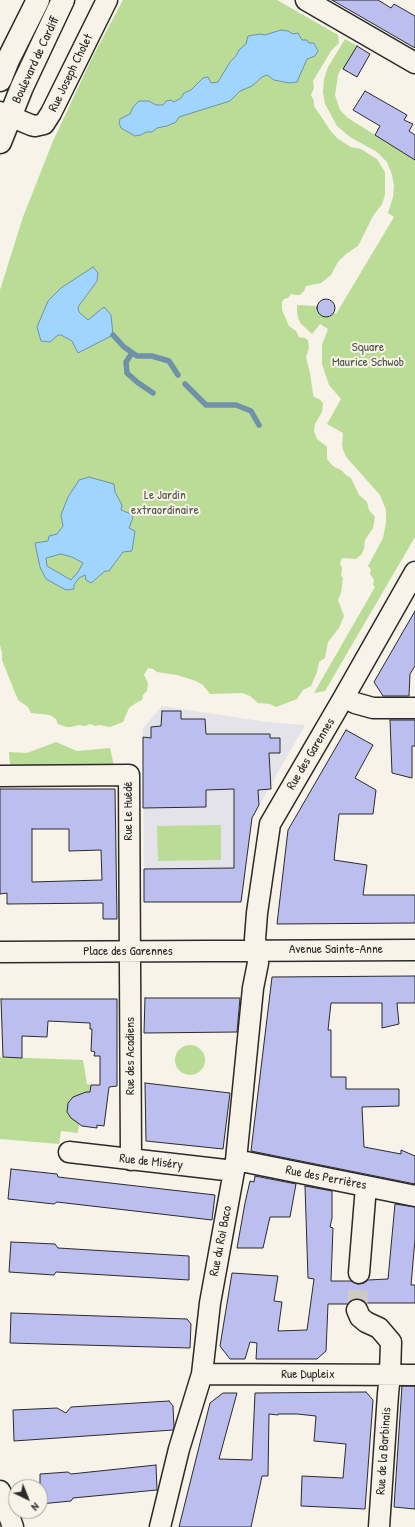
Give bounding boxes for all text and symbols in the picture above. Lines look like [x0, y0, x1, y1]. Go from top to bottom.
street label: Boulevard de Cardiff [9, 14, 63, 106]
street label: Rue Joseph Cholet [45, 32, 97, 114]
park label: Square Maurice Schwob [332, 340, 404, 371]
park label: Le Jardin extraordinaire [131, 488, 199, 519]
street label: Rue des Garennes [283, 715, 339, 793]
street label: Rue Le Huédé [121, 782, 137, 840]
street label: Avenue Sainte-Anne [289, 942, 383, 958]
street label: Place des Garennes [83, 944, 173, 960]
street label: Rue des Acadiens [123, 1017, 139, 1095]
street label: Rue de Miséry [118, 1151, 184, 1173]
street label: Rue des Perrières [284, 1162, 368, 1194]
street label: Rue du Roi Baco [207, 1204, 235, 1278]
street label: Rue Dupleix [281, 1367, 335, 1383]
street label: Rue de la Barbinais [373, 1407, 395, 1495]
north arrow [8, 1479, 48, 1519]
text: N [29, 1500, 42, 1514]

